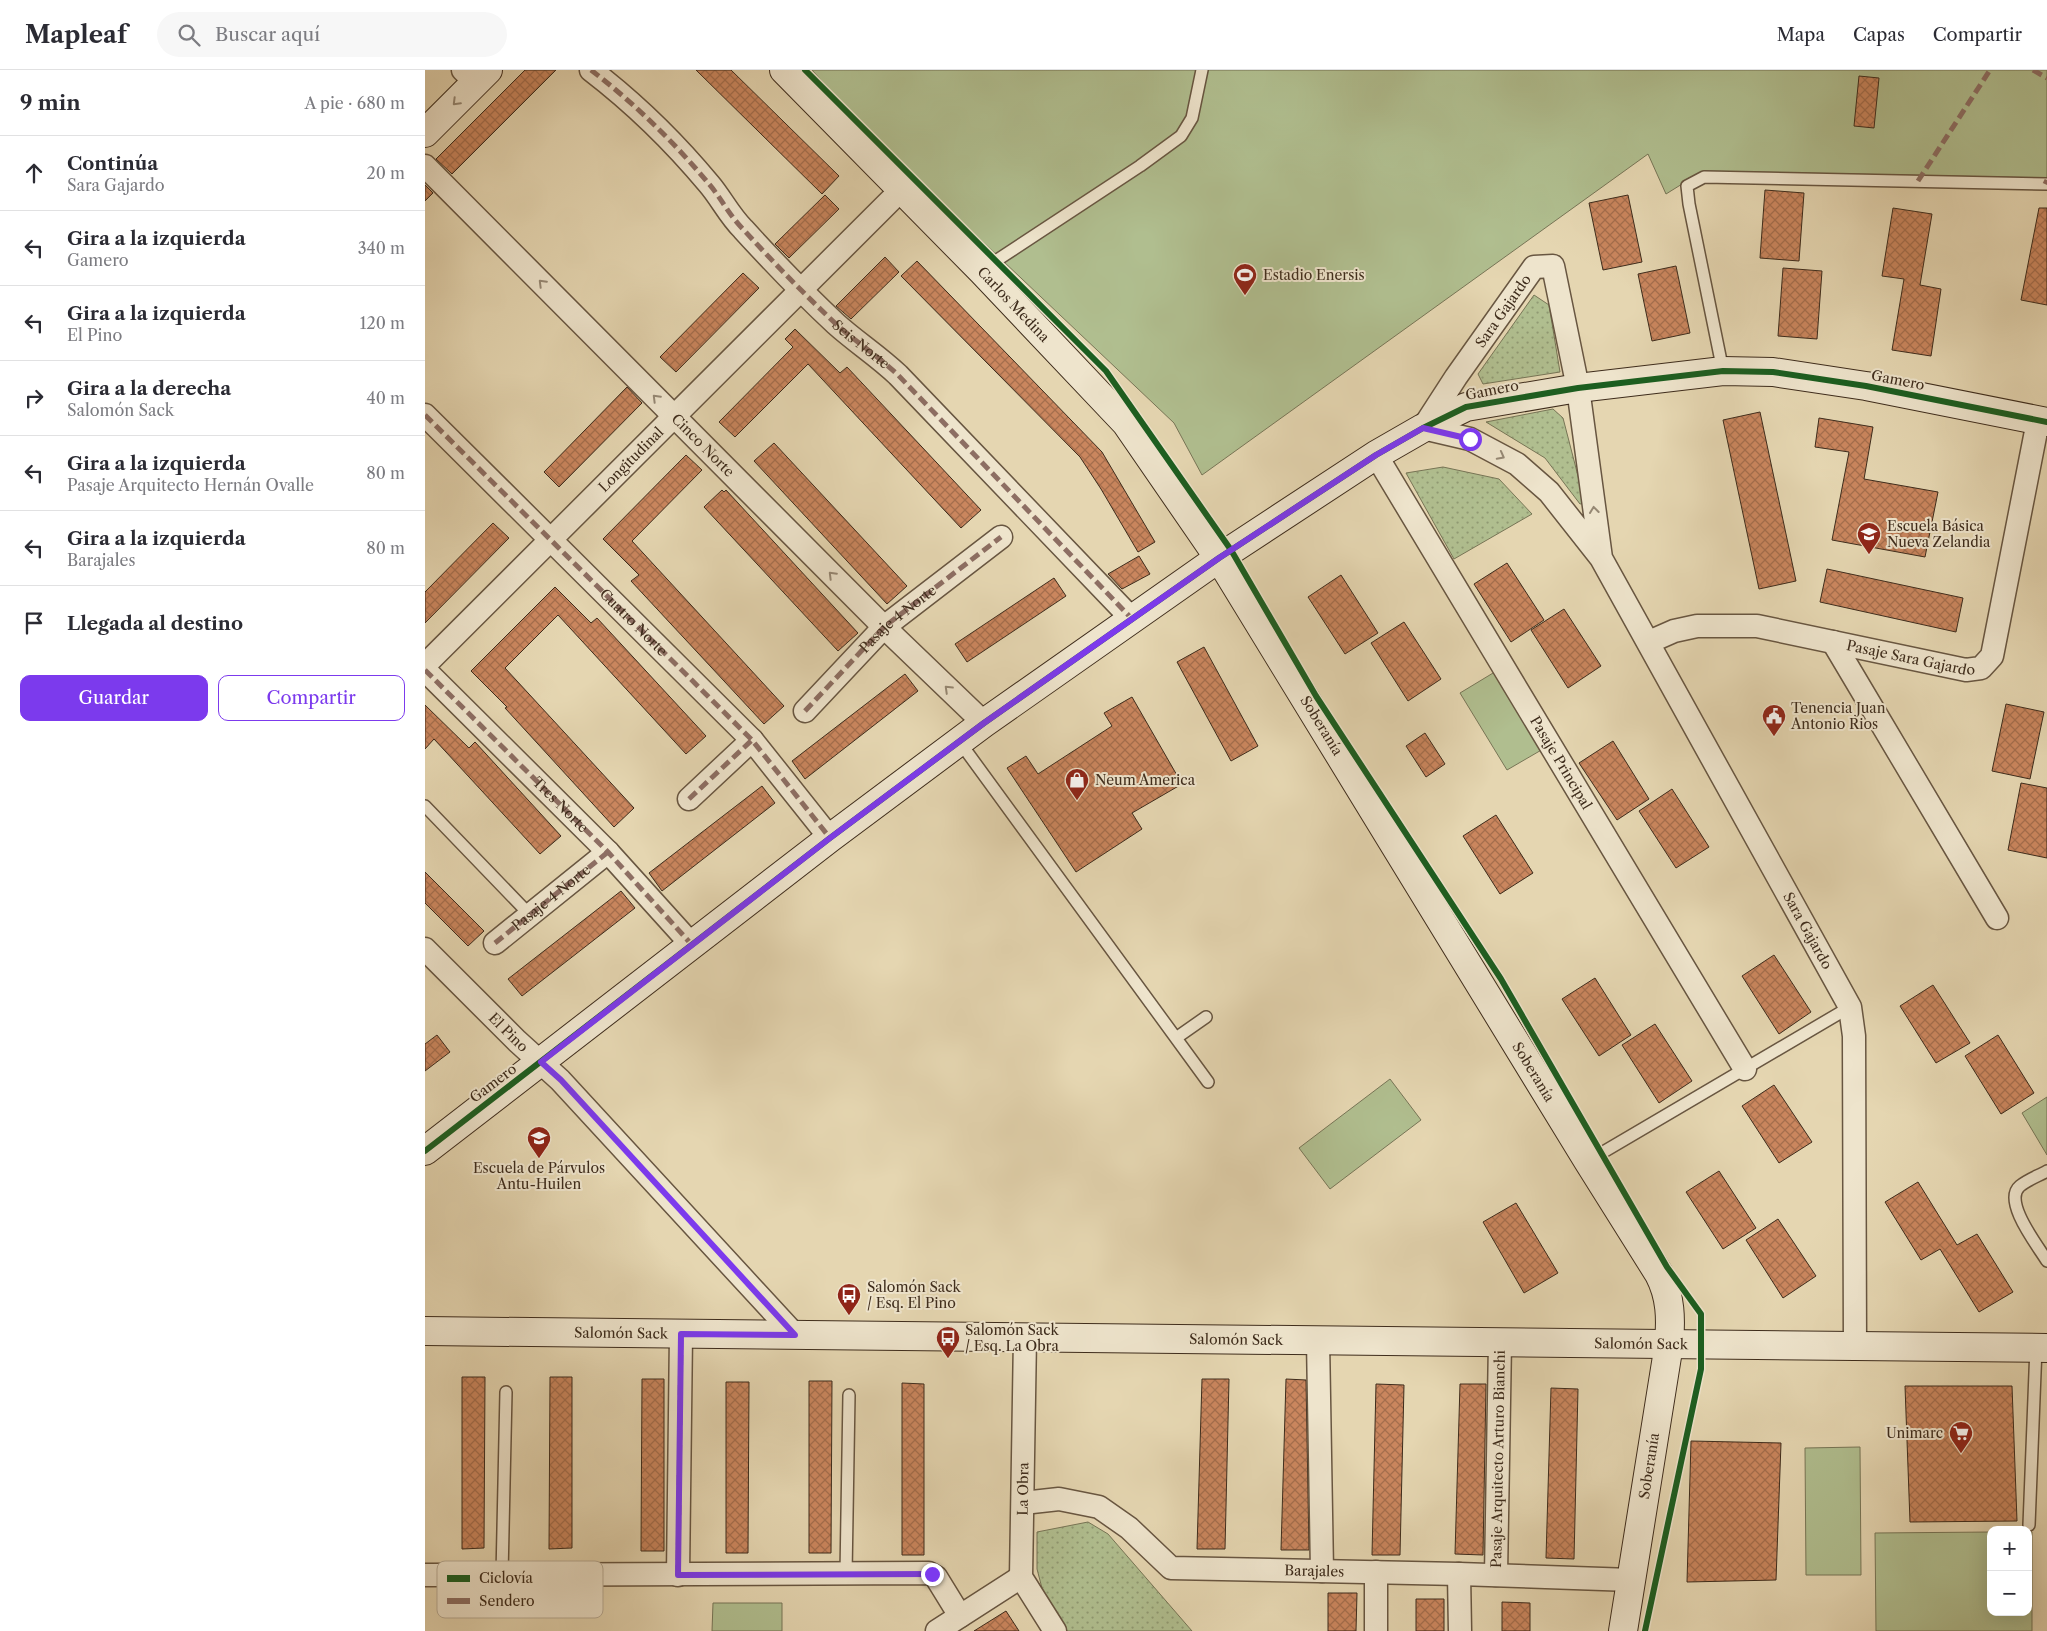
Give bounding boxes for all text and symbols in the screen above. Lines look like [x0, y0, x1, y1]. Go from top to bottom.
search box [157, 12, 507, 57]
text: Mapleaf [25, 20, 127, 49]
icon: search [175, 21, 203, 49]
text: Buscar aquí [215, 23, 320, 46]
text: Mapa [1777, 24, 1825, 46]
text: Capas [1853, 24, 1905, 46]
text: Compartir [1933, 24, 2022, 46]
text: 9 min [20, 90, 81, 115]
text: A pie · 680 m [305, 93, 405, 113]
one-way arrow [453, 96, 462, 105]
text: Continúa [67, 152, 158, 175]
icon: ahead [20, 159, 48, 187]
text: 20 m [366, 163, 405, 183]
text: Sara Gajardo [67, 175, 165, 195]
text: Gira a la izquierda [67, 227, 246, 250]
icon: left [20, 234, 48, 262]
text: 340 m [358, 238, 405, 258]
text: Gamero [67, 250, 129, 270]
sports icon: Estadio Enersis [1232, 262, 1258, 296]
street label: Carlos Medina [974, 263, 1054, 346]
place label: Estadio Enersis [1263, 266, 1365, 284]
street label: Sara Gajardo [1471, 271, 1535, 351]
one-way arrow [538, 280, 547, 289]
text: Gira a la izquierda [67, 302, 246, 325]
icon: left [20, 309, 48, 337]
text: 120 m [360, 313, 405, 333]
street label: Seis Norte [828, 316, 894, 373]
text: El Pino [67, 325, 122, 345]
street label: Gamero [1870, 366, 1926, 394]
street label: Gamero [1464, 376, 1520, 404]
text: Gira a la derecha [67, 377, 231, 400]
icon: right [20, 384, 48, 412]
text: 40 m [366, 388, 405, 408]
one-way arrow [653, 395, 662, 404]
text: Salomón Sack [67, 400, 174, 420]
street label: Cinco Norte [668, 410, 738, 481]
street label: Longitudinal [595, 423, 667, 496]
route start [1459, 428, 1482, 451]
one-way arrow [1496, 450, 1505, 460]
text: Gira a la izquierda [67, 452, 246, 475]
icon: left [20, 459, 48, 487]
text: 80 m [366, 463, 405, 483]
text: Pasaje Arquitecto Hernán Ovalle [67, 475, 314, 495]
one-way arrow [1589, 505, 1600, 513]
place label: Escuela Básica Nueva Zelandia [1887, 517, 1991, 551]
school or university icon: Escuela Básica Nueva Zelandia [1856, 521, 1882, 555]
text: Gira a la izquierda [67, 527, 246, 550]
icon: left [20, 534, 48, 562]
text: 80 m [366, 538, 405, 558]
text: Barajales [67, 550, 135, 570]
one-way arrow [829, 572, 838, 581]
street label: Pasaje 4 Norte [855, 581, 940, 657]
street label: Cuatro Norte [596, 585, 671, 660]
icon: arrive [20, 609, 48, 637]
text: Llegada al destino [67, 612, 243, 635]
street label: Pasaje Sara Gajardo [1845, 636, 1976, 679]
button: Guardar [20, 675, 208, 721]
button: Compartir [218, 675, 405, 721]
one-way arrow [945, 686, 954, 695]
street label: Soberanía [1296, 692, 1347, 759]
place label: Tenencia Juan Antonio Rios [1790, 699, 1886, 733]
public building icon: Tenencia Juan Antonio Rios [1761, 703, 1787, 737]
street label: Pasaje Principal [1526, 713, 1596, 813]
shop icon: Neum America [1064, 767, 1090, 801]
place label: Neum America [1095, 771, 1196, 789]
street label: Tres Norte [529, 773, 592, 836]
street label: Pasaje 4 Norte [508, 861, 594, 935]
street label: Sara Gajardo [1779, 889, 1836, 972]
street label: El Pino [485, 1009, 532, 1056]
street label: Soberanía [1508, 1039, 1559, 1106]
street label: Gamero [466, 1060, 520, 1106]
school or university icon: Escuela de Párvulos Antu-Huilen [526, 1125, 552, 1159]
place label: Escuela de Párvulos Antu-Huilen [473, 1159, 605, 1193]
place label: Salomón Sack / Esq. El Pino [867, 1278, 962, 1312]
bus stop icon: Salomón Sack / Esq. El Pino [836, 1282, 862, 1316]
place label: Salomón Sack / Esq. La Obra [965, 1321, 1060, 1355]
street label: Salomón Sack [574, 1324, 669, 1343]
bus stop icon: Salomón Sack / Esq. La Obra [935, 1325, 961, 1359]
street label: Salomón Sack [1189, 1330, 1284, 1349]
street label: Salomón Sack [1594, 1334, 1689, 1353]
street label: Pasaje Arquitecto Arturo Bianchi [1487, 1350, 1509, 1568]
supermarket icon: Unimarc [1948, 1420, 1974, 1454]
place label: Unimarc [1886, 1424, 1943, 1442]
street label: Soberanía [1635, 1431, 1663, 1500]
street label: La Obra [1014, 1462, 1032, 1516]
map controls [1987, 1526, 2032, 1616]
button: + [1987, 1526, 2032, 1571]
legend [437, 1561, 603, 1618]
street label: Barajales [1284, 1561, 1344, 1581]
route end [921, 1563, 944, 1586]
text: Ciclovía [479, 1569, 534, 1587]
button: − [1987, 1571, 2032, 1616]
text: Sendero [479, 1592, 535, 1610]

